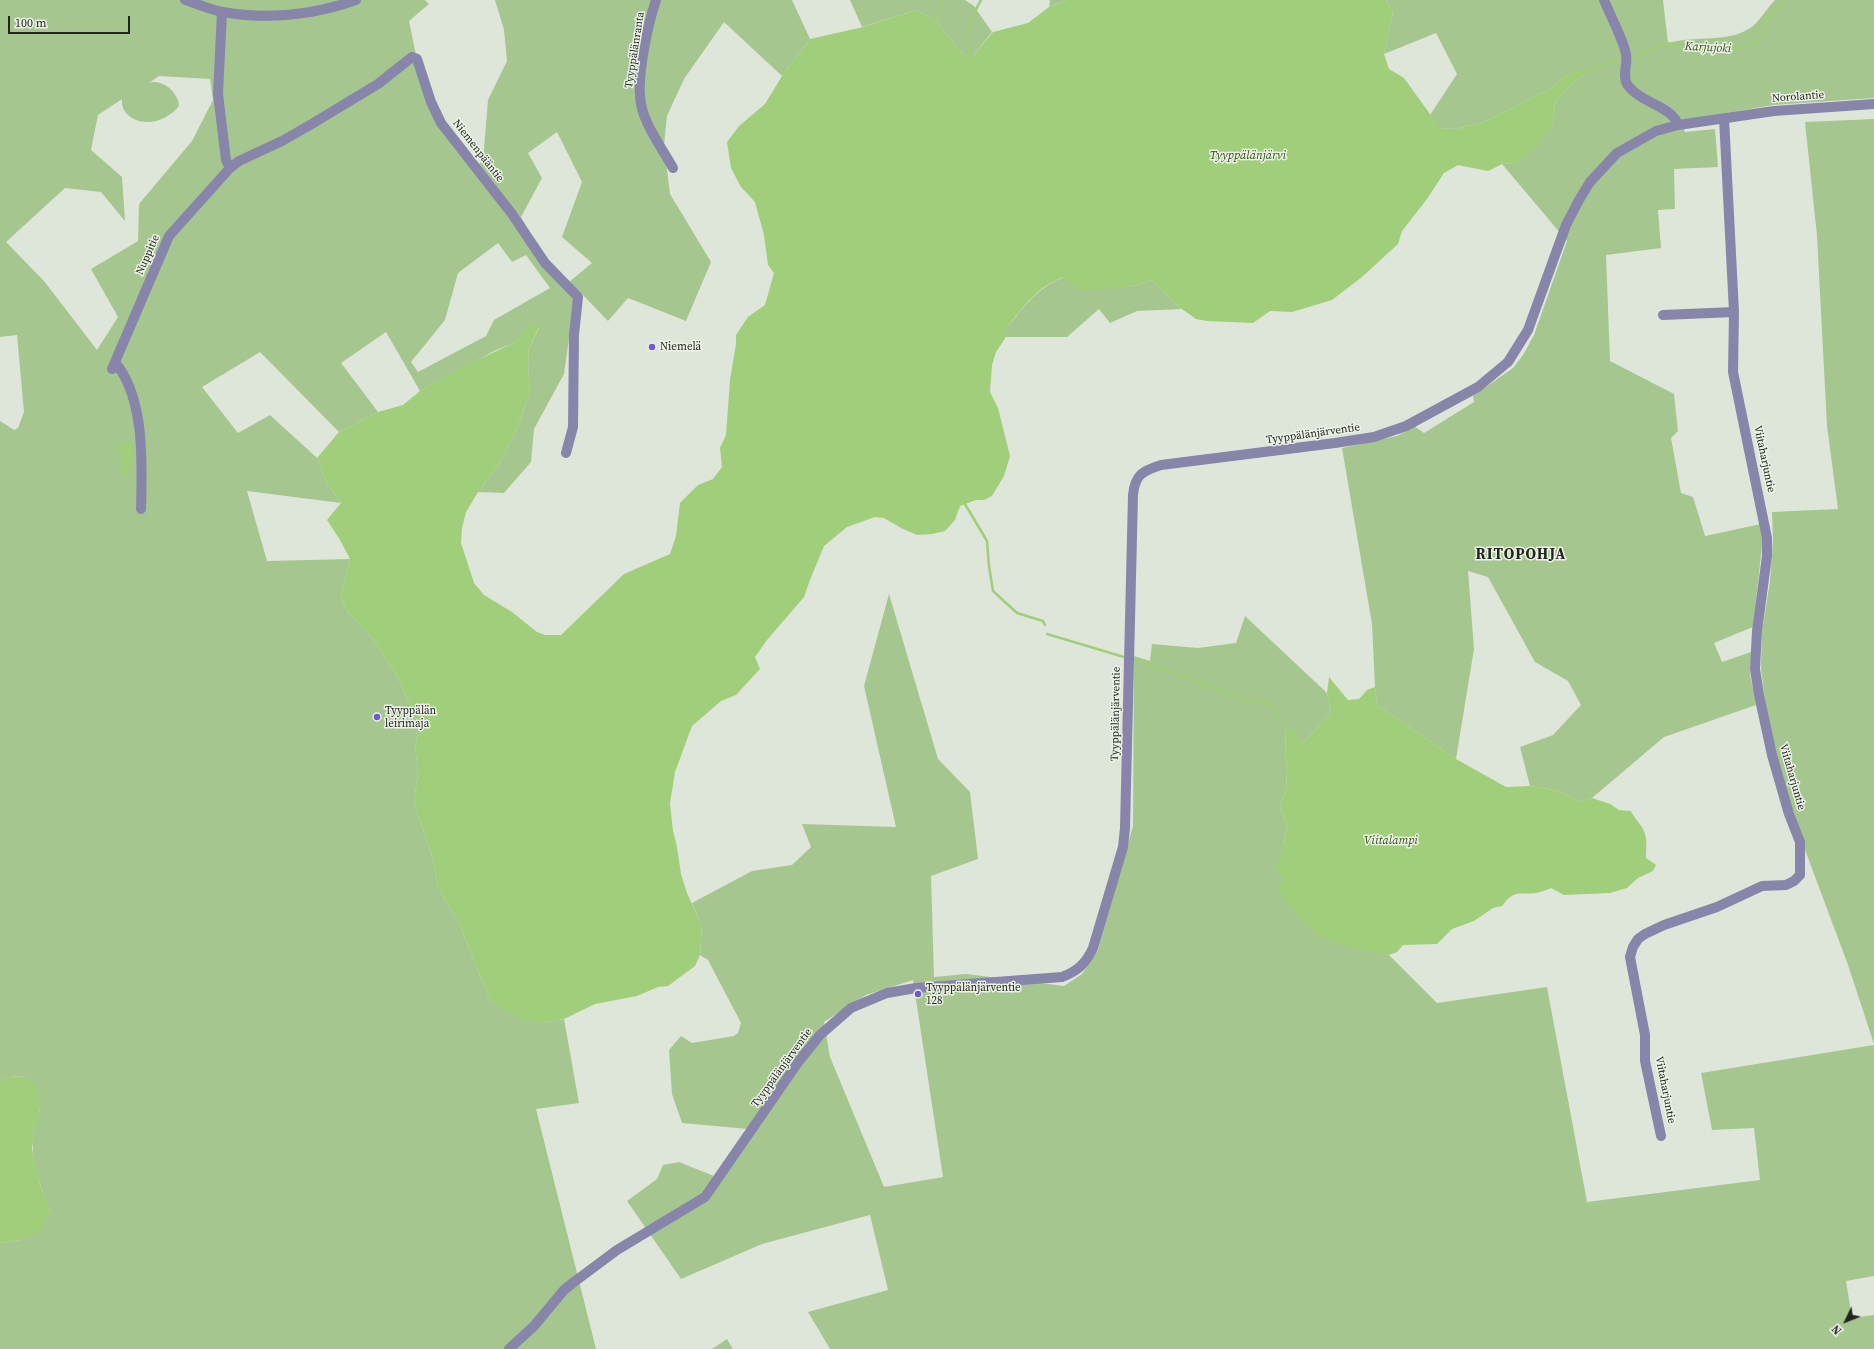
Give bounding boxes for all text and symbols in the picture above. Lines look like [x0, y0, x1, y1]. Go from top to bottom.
scale bar [10, 8, 132, 34]
street label: Tyyppälänranta [622, 11, 648, 89]
text: 100 m [15, 15, 47, 31]
water label: Karjujoki [1684, 40, 1732, 56]
street label: Norolantie [1771, 89, 1825, 105]
street label: Niemenpääntie [450, 117, 506, 185]
water label: Tyyppälänjärvi [1210, 149, 1286, 163]
street label: Nuppitie [133, 233, 163, 277]
place label: Niemelä [660, 340, 701, 354]
marker: Niemelä [647, 342, 657, 352]
street label: Tyyppälänjärventie [1265, 421, 1361, 447]
street label: Viitaharjuntie [1750, 424, 1778, 494]
district label: RITOPOHJA [1476, 546, 1566, 564]
street label: Tyyppälänjärventie [1109, 667, 1123, 761]
place label: Tyyppälän leirimaja [385, 704, 436, 730]
marker: Tyyppälän leirimaja [372, 712, 382, 722]
street label: Viitaharjuntie [1776, 742, 1808, 812]
water label: Viitalampi [1364, 834, 1418, 848]
place label: Tyyppälänjärventie 128 [926, 981, 1021, 1007]
marker: Tyyppälänjärventie 128 [913, 989, 923, 999]
street label: Tyyppälänjärventie [749, 1026, 815, 1110]
street label: Viitaharjuntie [1652, 1055, 1678, 1125]
north arrow [1826, 1301, 1866, 1341]
text: N [1829, 1321, 1845, 1338]

